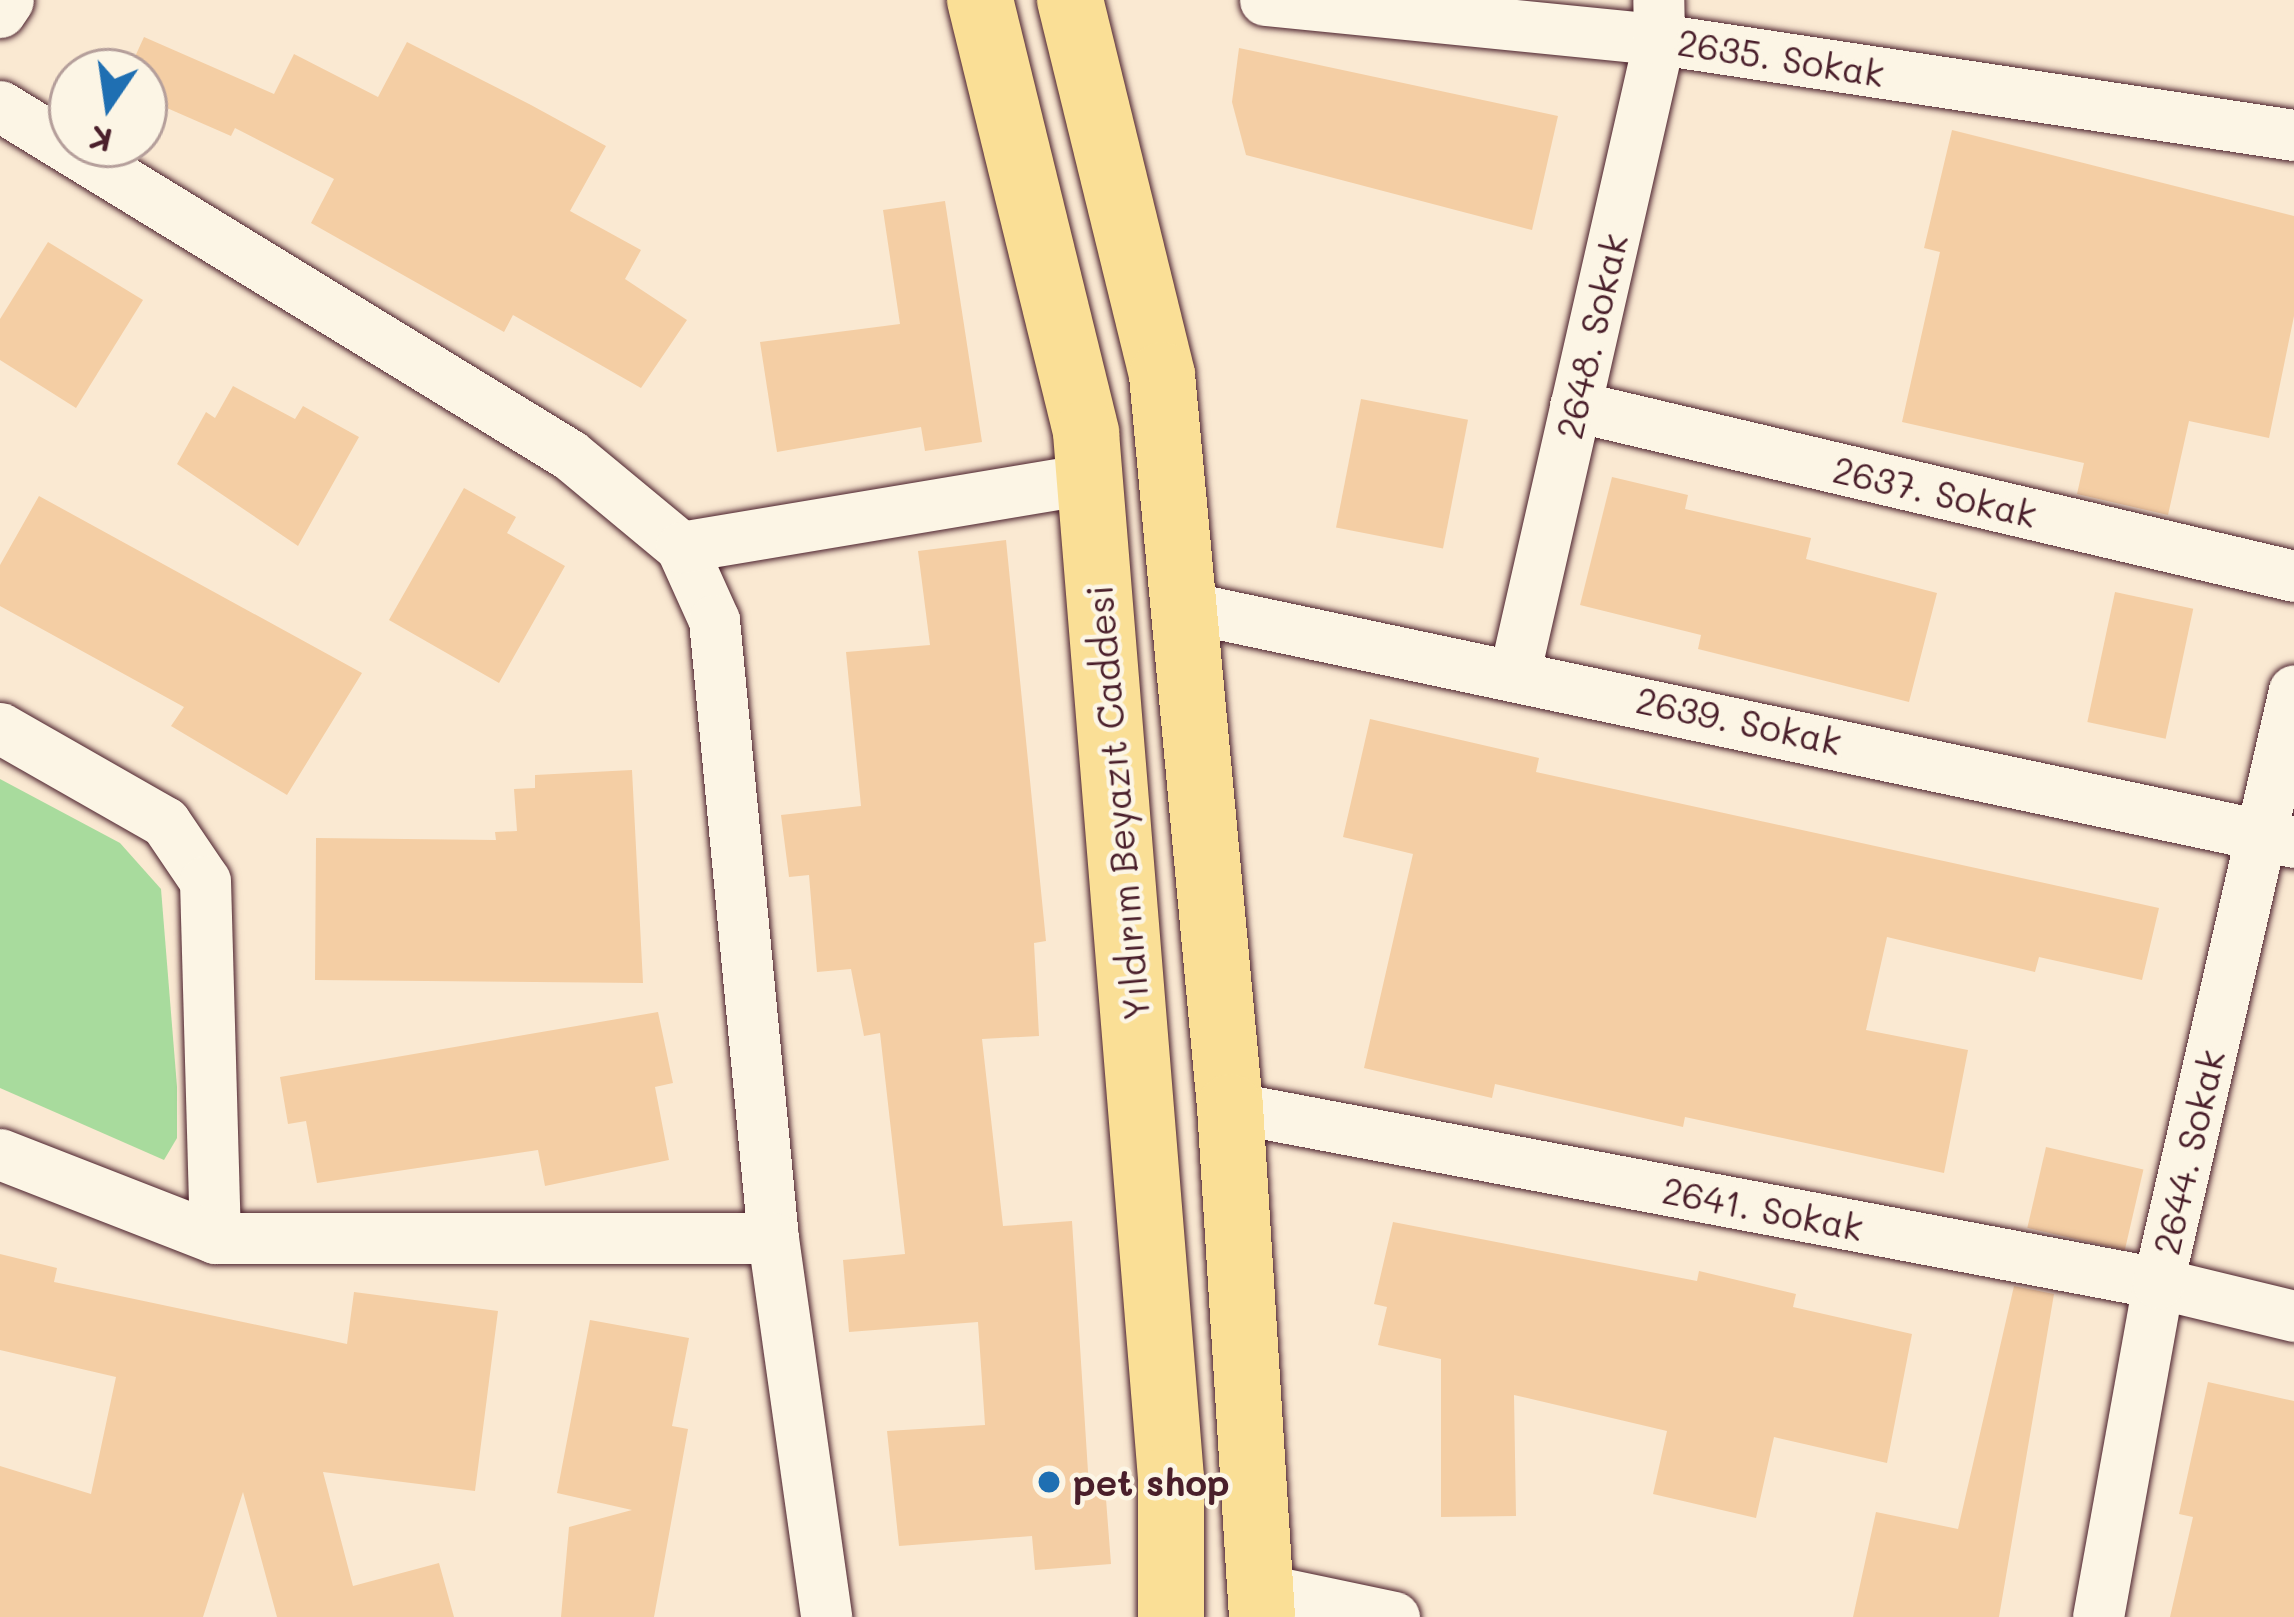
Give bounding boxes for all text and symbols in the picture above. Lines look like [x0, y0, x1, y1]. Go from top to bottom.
street label: 2635. Sokak [1675, 19, 1887, 95]
north arrow [48, 48, 168, 168]
text: K [85, 117, 116, 164]
street label: 2648. Sokak [1546, 229, 1636, 443]
street label: 2637. Sokak [1829, 447, 2041, 535]
street label: Yıldırım Beyazıt Caddesi [1076, 584, 1158, 1022]
street label: 2639. Sokak [1632, 677, 1846, 763]
street label: 2644. Sokak [2144, 1046, 2232, 1258]
street label: 2641. Sokak [1659, 1167, 1867, 1249]
place label: pet shop [1073, 1460, 1230, 1504]
marker: pet shop [1036, 1469, 1062, 1495]

